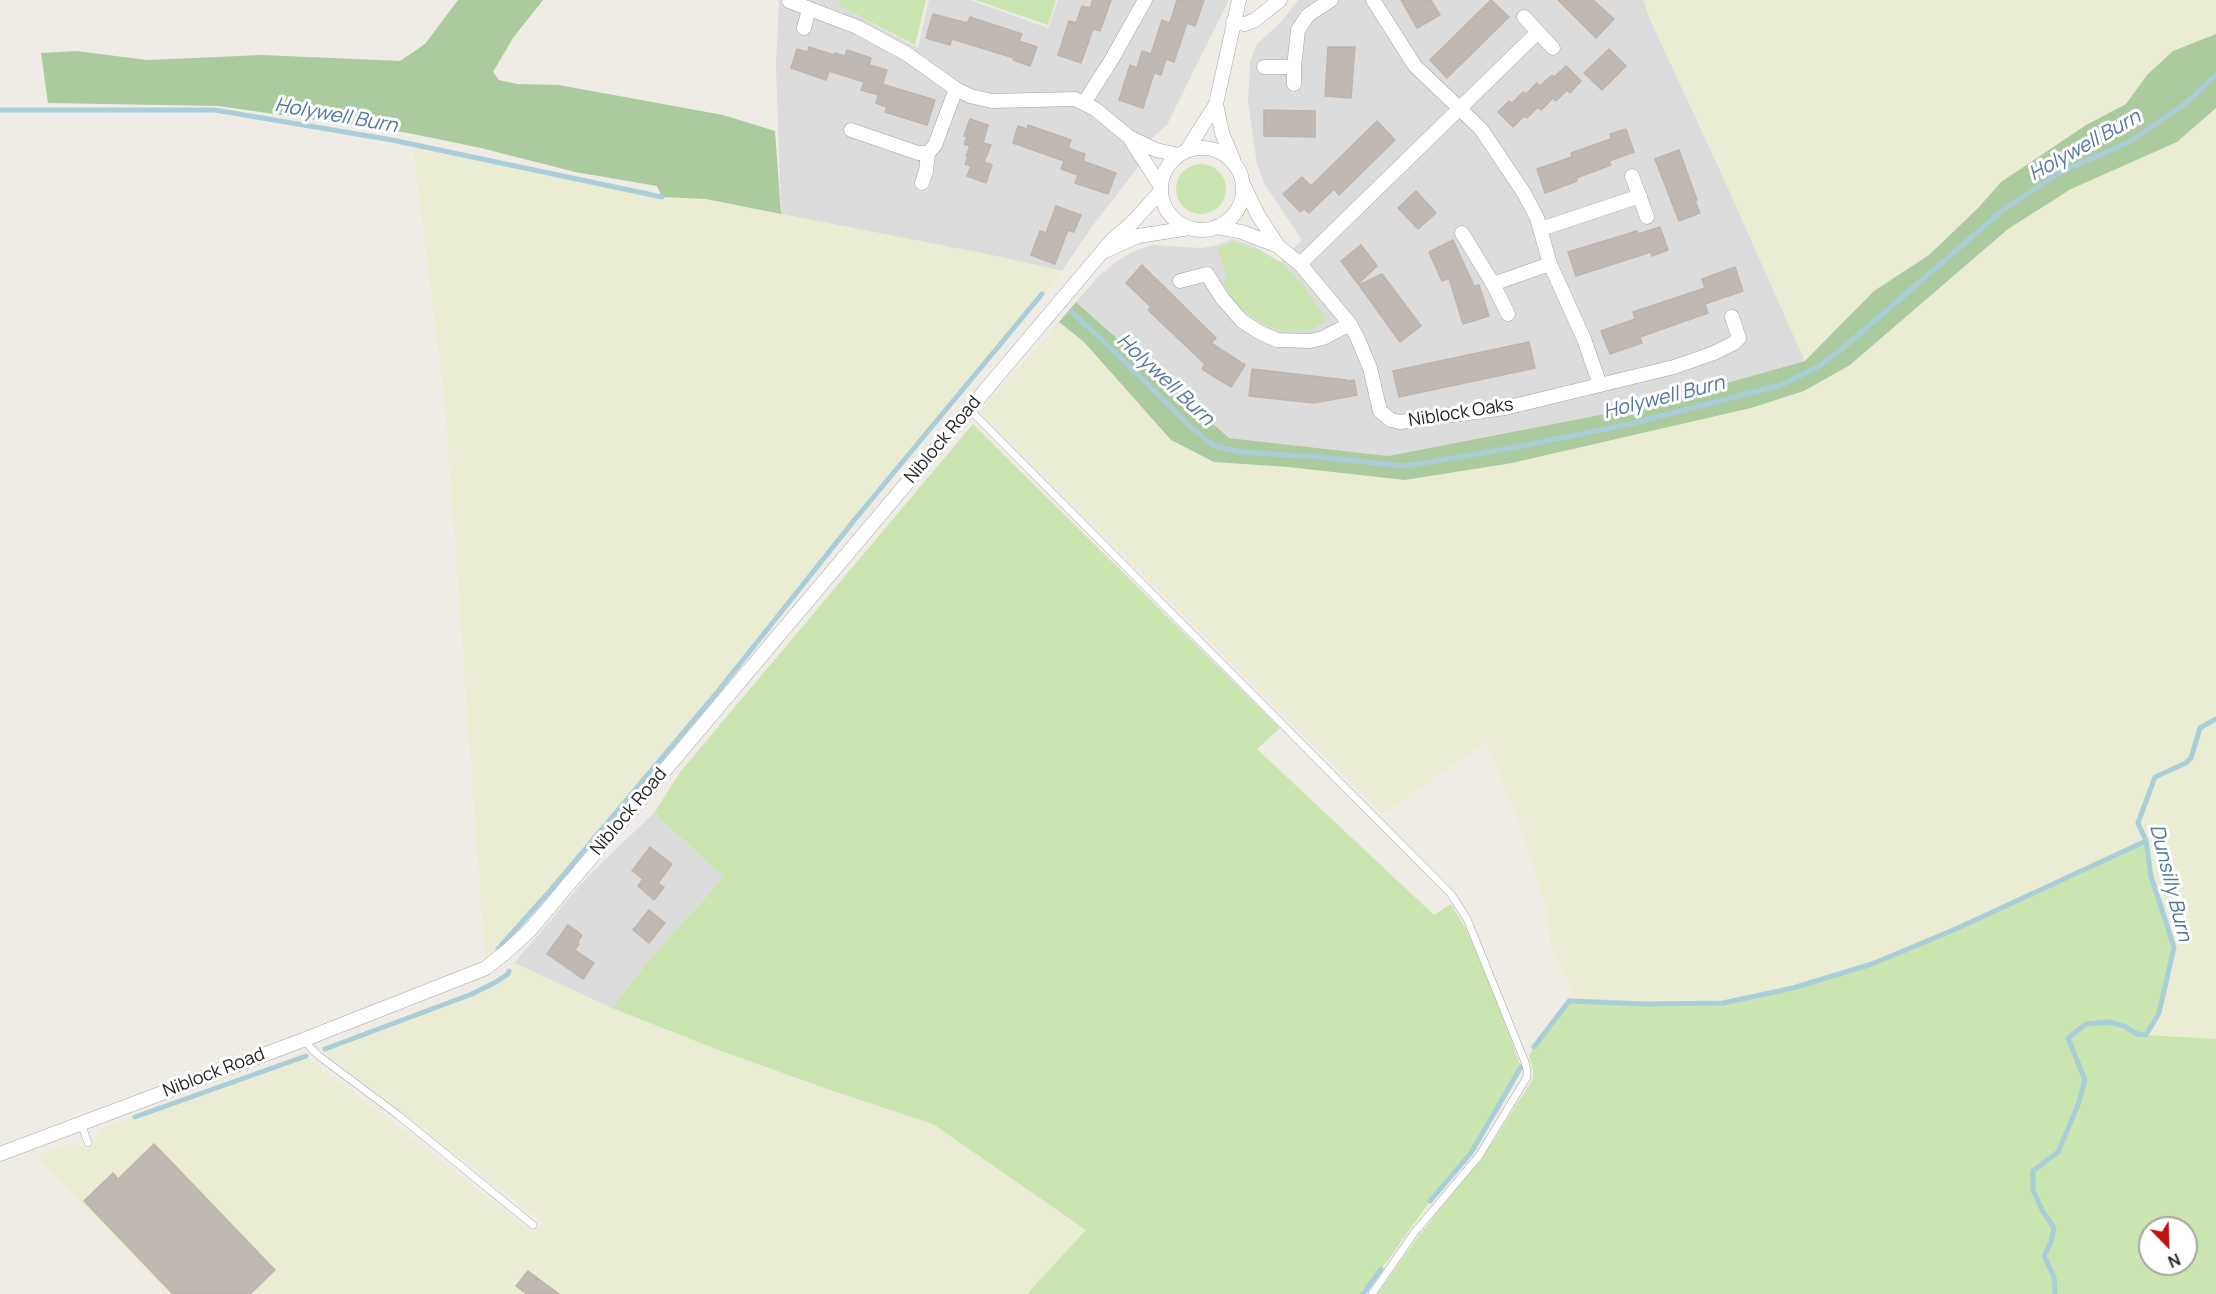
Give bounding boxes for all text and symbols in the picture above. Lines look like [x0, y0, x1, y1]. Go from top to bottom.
water label: Holywell Burn [273, 93, 399, 139]
water label: Holywell Burn [2025, 105, 2145, 187]
water label: Holywell Burn [1111, 329, 1219, 431]
water label: Holywell Burn [1601, 371, 1727, 425]
street label: Niblock Road [900, 392, 986, 488]
street label: Niblock Oaks [1407, 394, 1515, 432]
street label: Niblock Road [586, 764, 672, 860]
water label: Dunsilly Burn [2144, 822, 2196, 944]
street label: Niblock Road [160, 1044, 268, 1102]
north arrow [2138, 1216, 2198, 1276]
text: N [2165, 1248, 2184, 1273]

